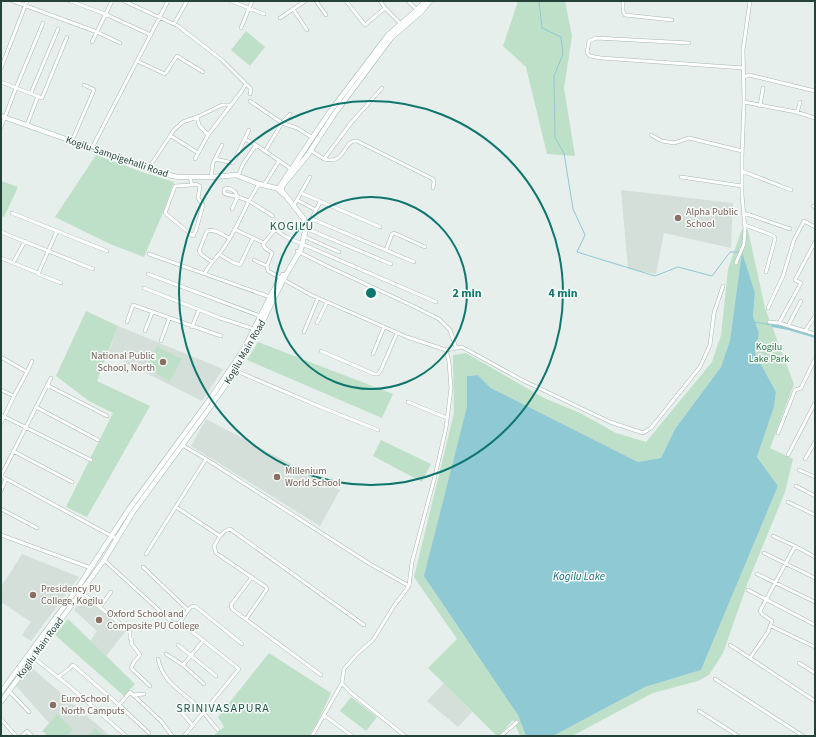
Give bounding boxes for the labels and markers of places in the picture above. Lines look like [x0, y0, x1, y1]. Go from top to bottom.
place label: Alpha Public School [686, 205, 739, 231]
marker: Alpha Public School [673, 213, 683, 223]
centre of rings [364, 286, 378, 300]
place label: National Public School, North [91, 349, 155, 375]
marker: National Public School, North [158, 357, 168, 367]
place label: Millenium World School [285, 464, 341, 490]
marker: Millenium World School [272, 472, 282, 482]
place label: Presidency PU College, Kogilu [41, 582, 103, 608]
marker: Presidency PU College, Kogilu [28, 590, 38, 600]
place label: Oxford School and Composite PU College [107, 607, 199, 633]
marker: Oxford School and Composite PU College [94, 615, 104, 625]
place label: EuroSchool North Camputs [61, 692, 125, 718]
marker: EuroSchool North Camputs [48, 700, 58, 710]

